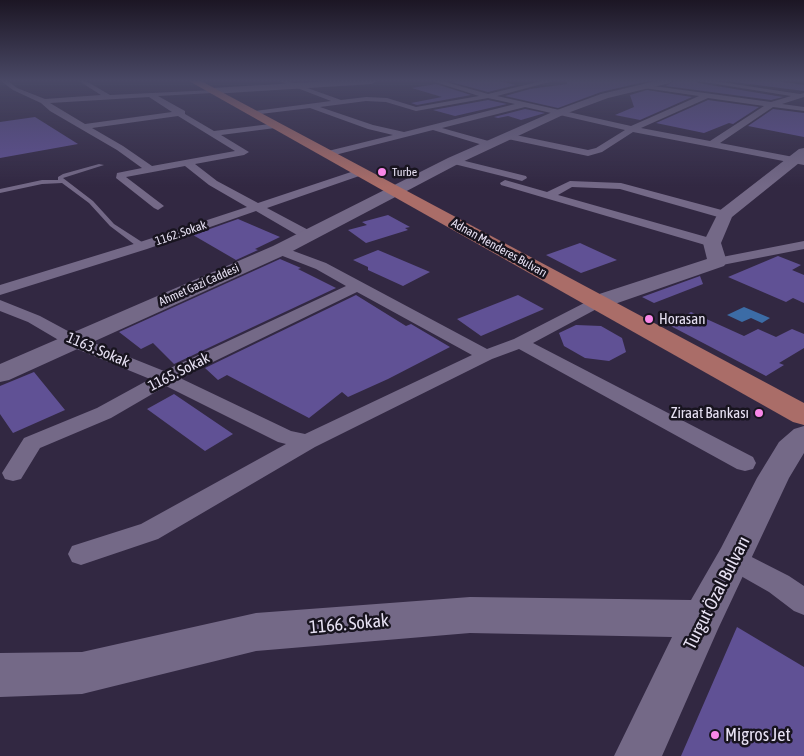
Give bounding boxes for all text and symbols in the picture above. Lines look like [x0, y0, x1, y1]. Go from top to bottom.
place label: Turbe [392, 165, 417, 179]
marker: Turbe [376, 166, 388, 178]
street label: Adnan Menderes Bulvarı [449, 216, 549, 280]
street label: 1162. Sokak [154, 218, 208, 248]
street label: Ahmet Gazi Caddesi [157, 261, 241, 309]
place label: Horasan [659, 310, 705, 328]
marker: Horasan [643, 313, 655, 325]
street label: 1163. Sokak [64, 329, 132, 371]
street label: 1165. Sokak [145, 349, 213, 395]
place label: Ziraat Bankası [671, 404, 749, 422]
marker: Ziraat Bankası [753, 407, 765, 419]
street label: Turgut Özal Bulvarı [679, 533, 755, 653]
street label: 1166. Sokak [308, 610, 390, 638]
place label: Migros Jet [725, 724, 791, 746]
marker: Migros Jet [709, 729, 721, 741]

